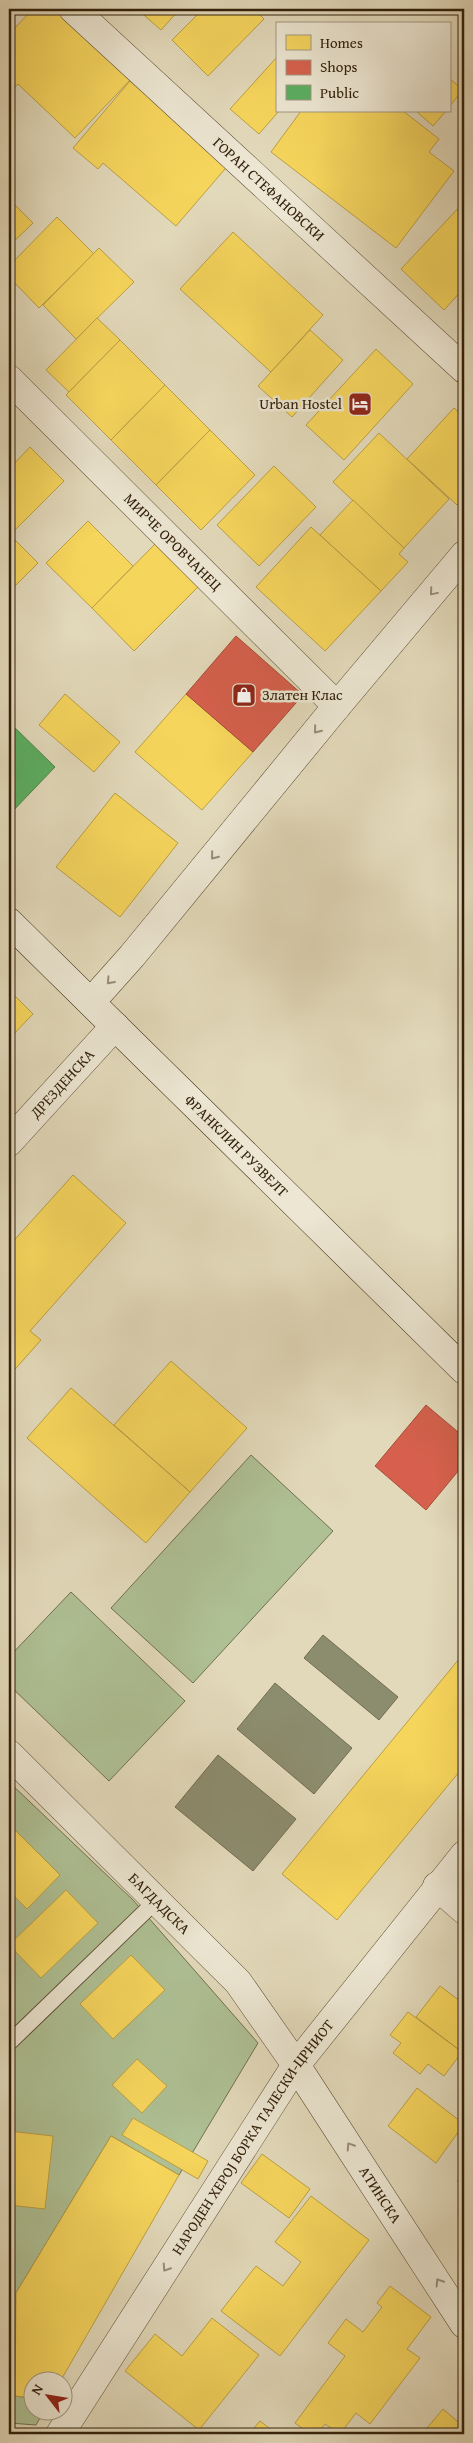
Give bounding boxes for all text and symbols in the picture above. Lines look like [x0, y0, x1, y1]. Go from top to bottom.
legend [276, 22, 450, 112]
text: Homes [320, 32, 363, 53]
text: Shops [320, 56, 357, 77]
text: Public [320, 82, 359, 103]
street label: ГОРАН СТЕФАНОВСКИ [209, 132, 329, 246]
hotel icon: Urban Hostel [347, 391, 373, 417]
place label: Urban Hostel [259, 393, 342, 414]
street label: МИРЧЕ ОРОВЧАНЕЦ [119, 488, 227, 595]
one-way arrow [429, 587, 438, 596]
shop icon: Златен Клас [231, 682, 257, 708]
place label: Златен Клас [262, 684, 343, 705]
one-way arrow [314, 724, 323, 733]
one-way arrow [212, 850, 220, 859]
one-way arrow [107, 975, 116, 984]
street label: ДРЕЗДЕНСКА [24, 1044, 99, 1123]
street label: ФРАНКЛИН РУЗВЕЛТ [180, 1090, 294, 1202]
street label: БАГДАДСКА [124, 1868, 195, 1939]
street label: НАРОДЕН ХЕРОЈ БОРКА ТАЛЕСКИ-ЦРНИОТ [166, 2014, 339, 2259]
one-way arrow [347, 2143, 356, 2152]
street label: АТИНСКА [354, 2162, 407, 2227]
one-way arrow [163, 2262, 172, 2272]
one-way arrow [435, 2279, 445, 2288]
north arrow [22, 2370, 72, 2420]
text: N [26, 2380, 48, 2398]

